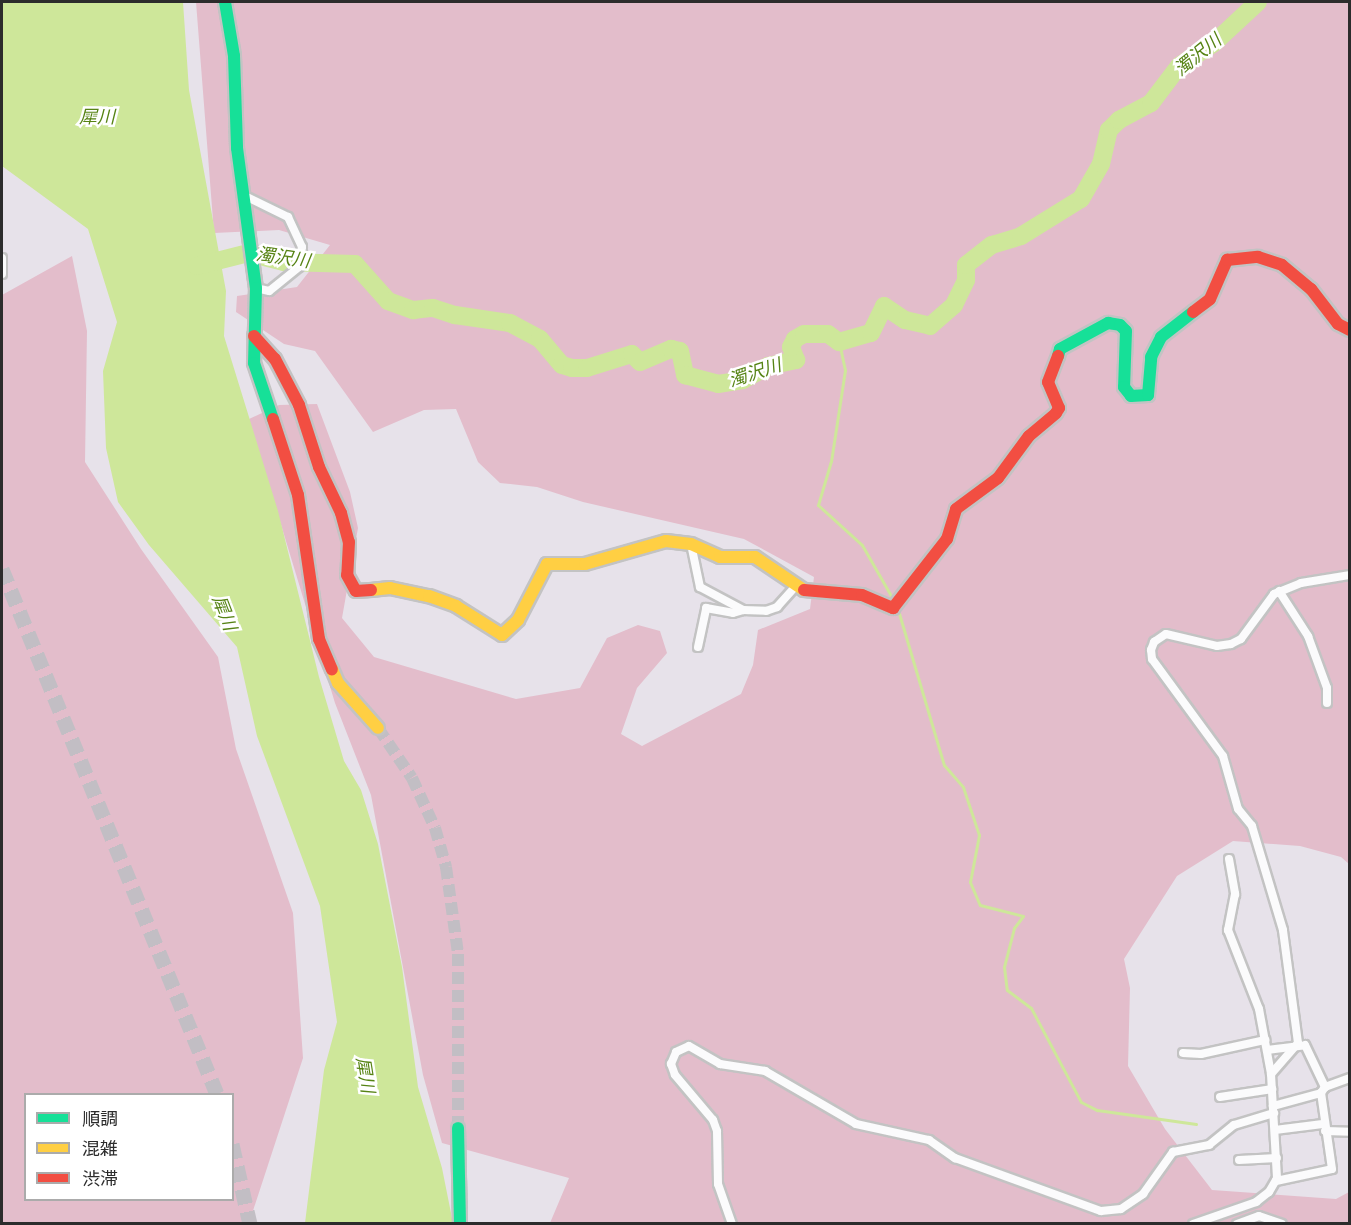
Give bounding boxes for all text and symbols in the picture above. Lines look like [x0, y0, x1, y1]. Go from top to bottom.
water label: 濁沢川 [1170, 30, 1226, 80]
water label: 犀川 [79, 106, 115, 128]
water label: 濁沢川 [255, 244, 311, 272]
water label: 濁沢川 [726, 354, 784, 392]
water label: 犀川 [207, 592, 241, 634]
water label: 犀川 [352, 1056, 378, 1094]
legend [24, 1093, 234, 1201]
text: 順調 [82, 1106, 118, 1132]
text: 混雑 [82, 1136, 118, 1162]
text: 渋滞 [82, 1166, 118, 1192]

